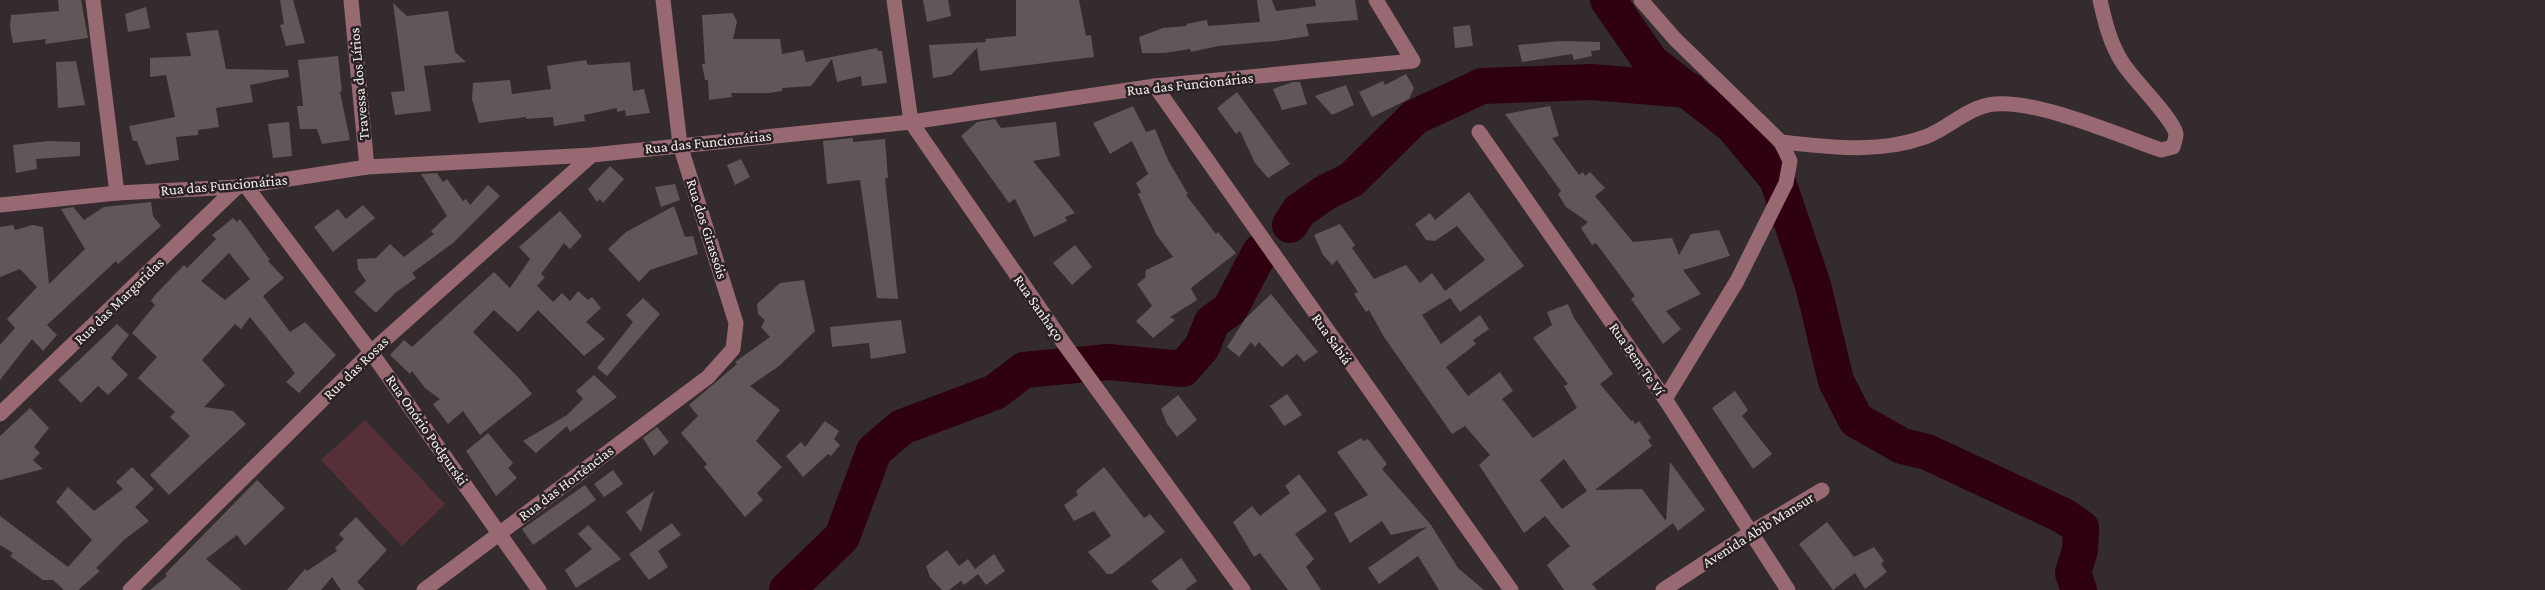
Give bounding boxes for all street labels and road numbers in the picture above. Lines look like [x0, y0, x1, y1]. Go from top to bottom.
street label: Travessa dos Lírios [346, 27, 372, 141]
street label: Rua das Funcionárias [1126, 69, 1254, 99]
street label: Rua das Funcionárias [644, 127, 772, 157]
street label: Rua das Funcionárias [160, 171, 288, 199]
street label: Rua dos Girassóis [683, 177, 731, 281]
street label: Rua das Margaridas [71, 254, 168, 348]
street label: Rua Sanhaço [1010, 272, 1067, 344]
street label: Rua Sabiá [1309, 311, 1355, 368]
street label: Rua Bem Te Ví [1606, 320, 1668, 399]
street label: Rua das Rosas [320, 333, 392, 403]
street label: Rua Onório Podgurski [382, 372, 471, 489]
street label: Rua das Hortências [515, 442, 617, 524]
street label: Avenida Abib Mansur [1699, 489, 1817, 571]

